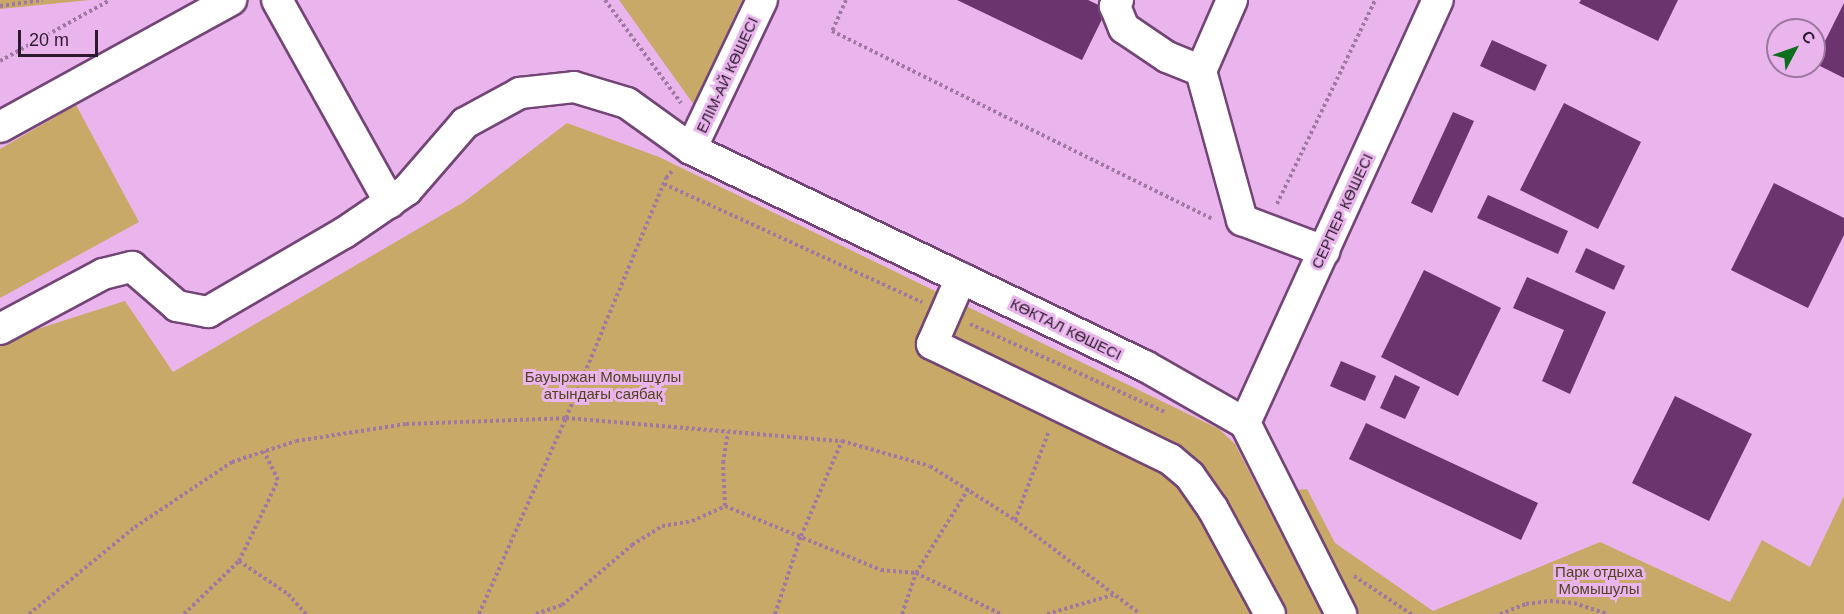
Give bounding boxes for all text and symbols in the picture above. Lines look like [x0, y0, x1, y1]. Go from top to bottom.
street label: ЕЛІМ-АЙ КӨШЕСІ [692, 14, 762, 136]
scale bar [21, 18, 100, 56]
north arrow [1766, 18, 1826, 78]
text: С [1798, 27, 1819, 47]
text: 20 m [29, 30, 69, 50]
street label: СЕРПЕР КӨШЕСІ [1307, 151, 1377, 271]
street label: КӨКТАЛ КӨШЕСІ [1008, 294, 1124, 364]
park label: Бауыржан Момышұлы атындағы саябақ [525, 367, 681, 402]
park label: Парк отдыха Момышулы [1555, 562, 1643, 597]

